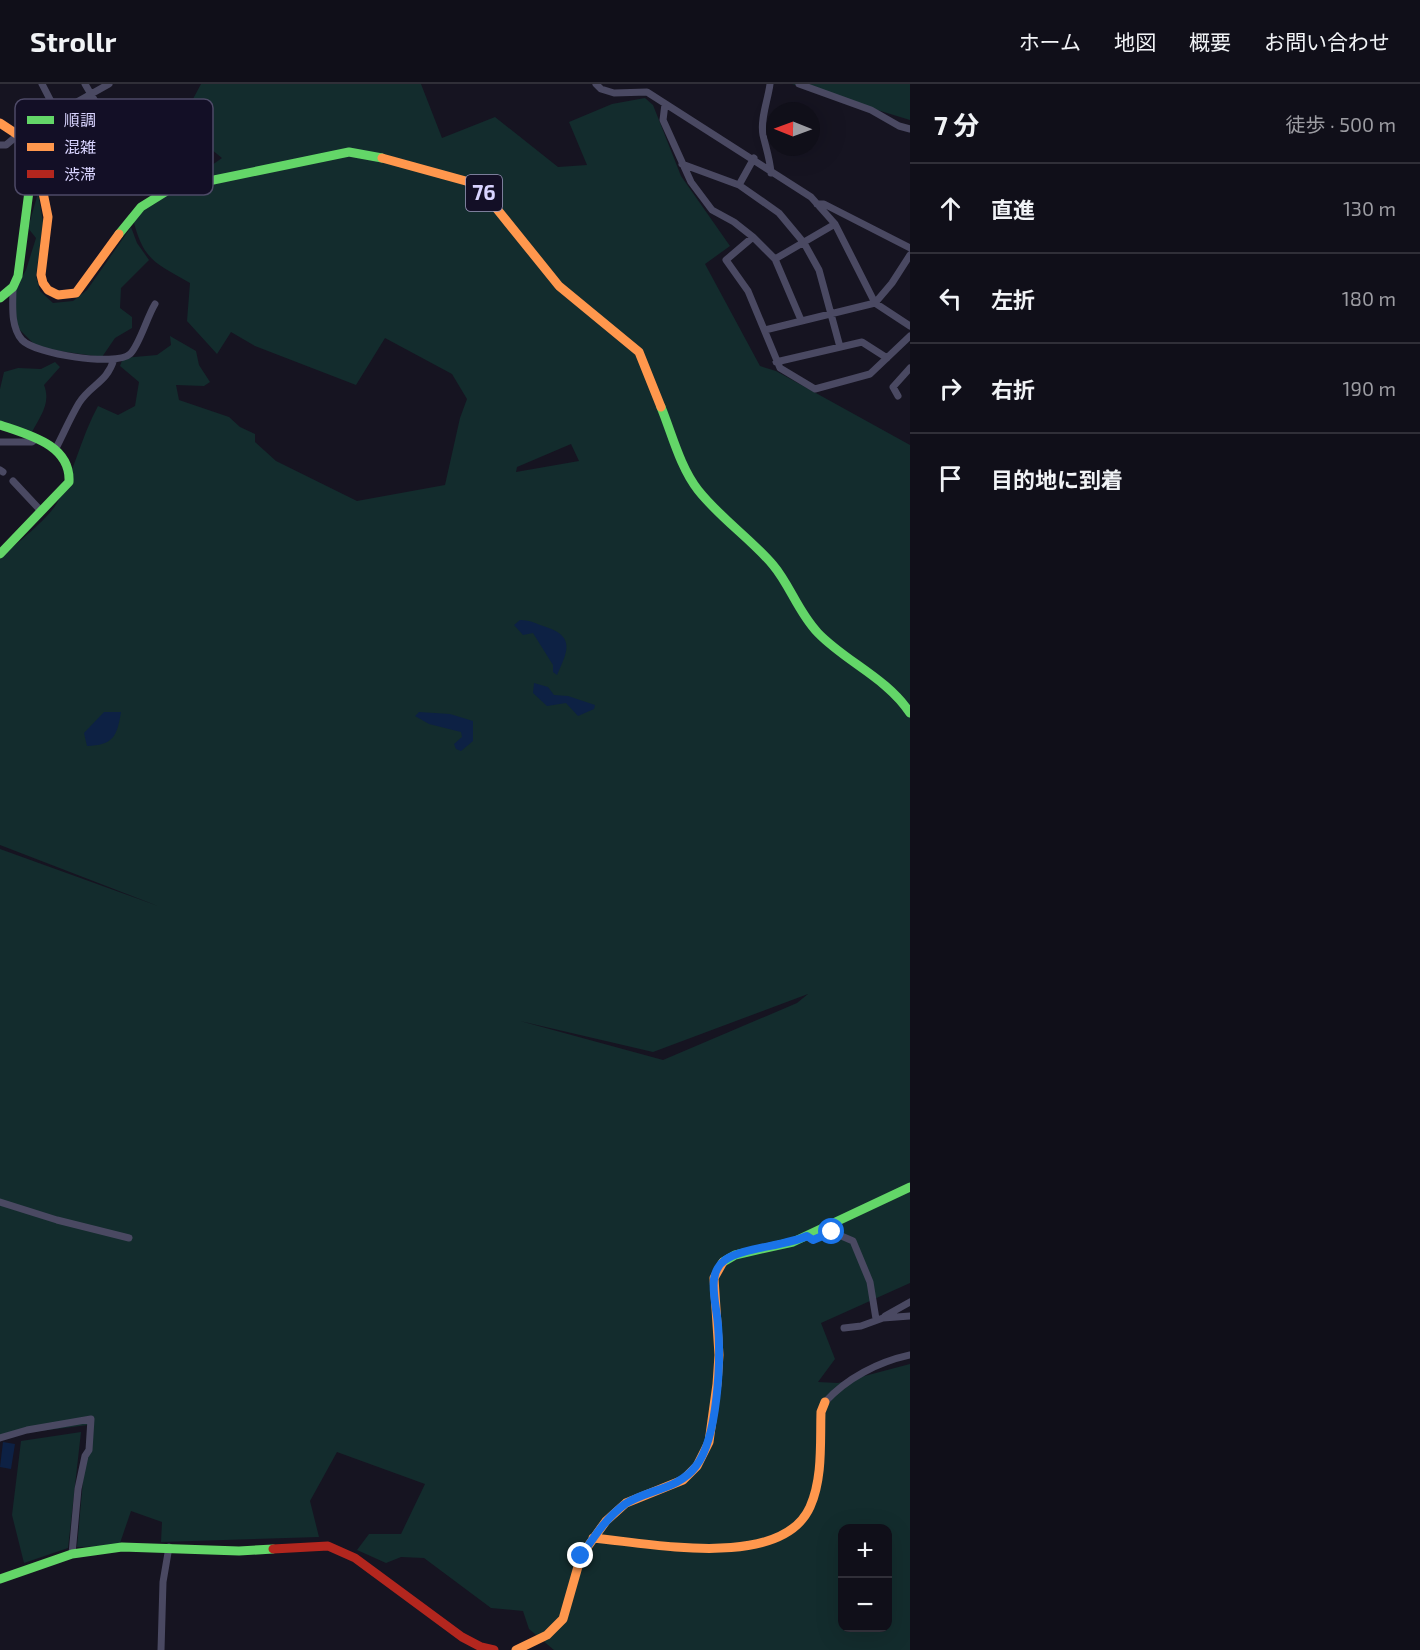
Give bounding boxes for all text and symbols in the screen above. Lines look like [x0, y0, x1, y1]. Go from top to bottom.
text: Strollr [30, 24, 116, 58]
text: ホーム [1019, 29, 1081, 54]
text: 地図 [1114, 29, 1156, 54]
text: 概要 [1189, 29, 1231, 54]
text: お問い合わせ [1264, 29, 1390, 54]
legend [15, 99, 213, 195]
north arrow [766, 102, 820, 156]
text: 7 分 [934, 109, 979, 140]
text: 順調 [64, 110, 96, 129]
text: 徒歩 · 500 m [1286, 112, 1396, 136]
text: 混雑 [64, 137, 96, 156]
text: 渋滞 [64, 164, 96, 183]
road number: 76 [466, 175, 502, 211]
icon: ahead [934, 192, 967, 225]
text: 直進 [991, 196, 1035, 222]
text: 130 m [1343, 196, 1396, 220]
icon: left [934, 282, 967, 315]
text: 左折 [991, 286, 1035, 312]
text: 180 m [1342, 286, 1396, 310]
icon: right [934, 372, 967, 405]
text: 右折 [991, 376, 1035, 402]
text: 190 m [1343, 376, 1396, 400]
icon: arrive [934, 462, 967, 495]
text: 目的地に到着 [991, 466, 1123, 492]
route start [818, 1218, 844, 1244]
map controls [838, 1524, 892, 1632]
button: + [838, 1524, 892, 1578]
route end [567, 1542, 593, 1568]
button: − [838, 1578, 892, 1632]

